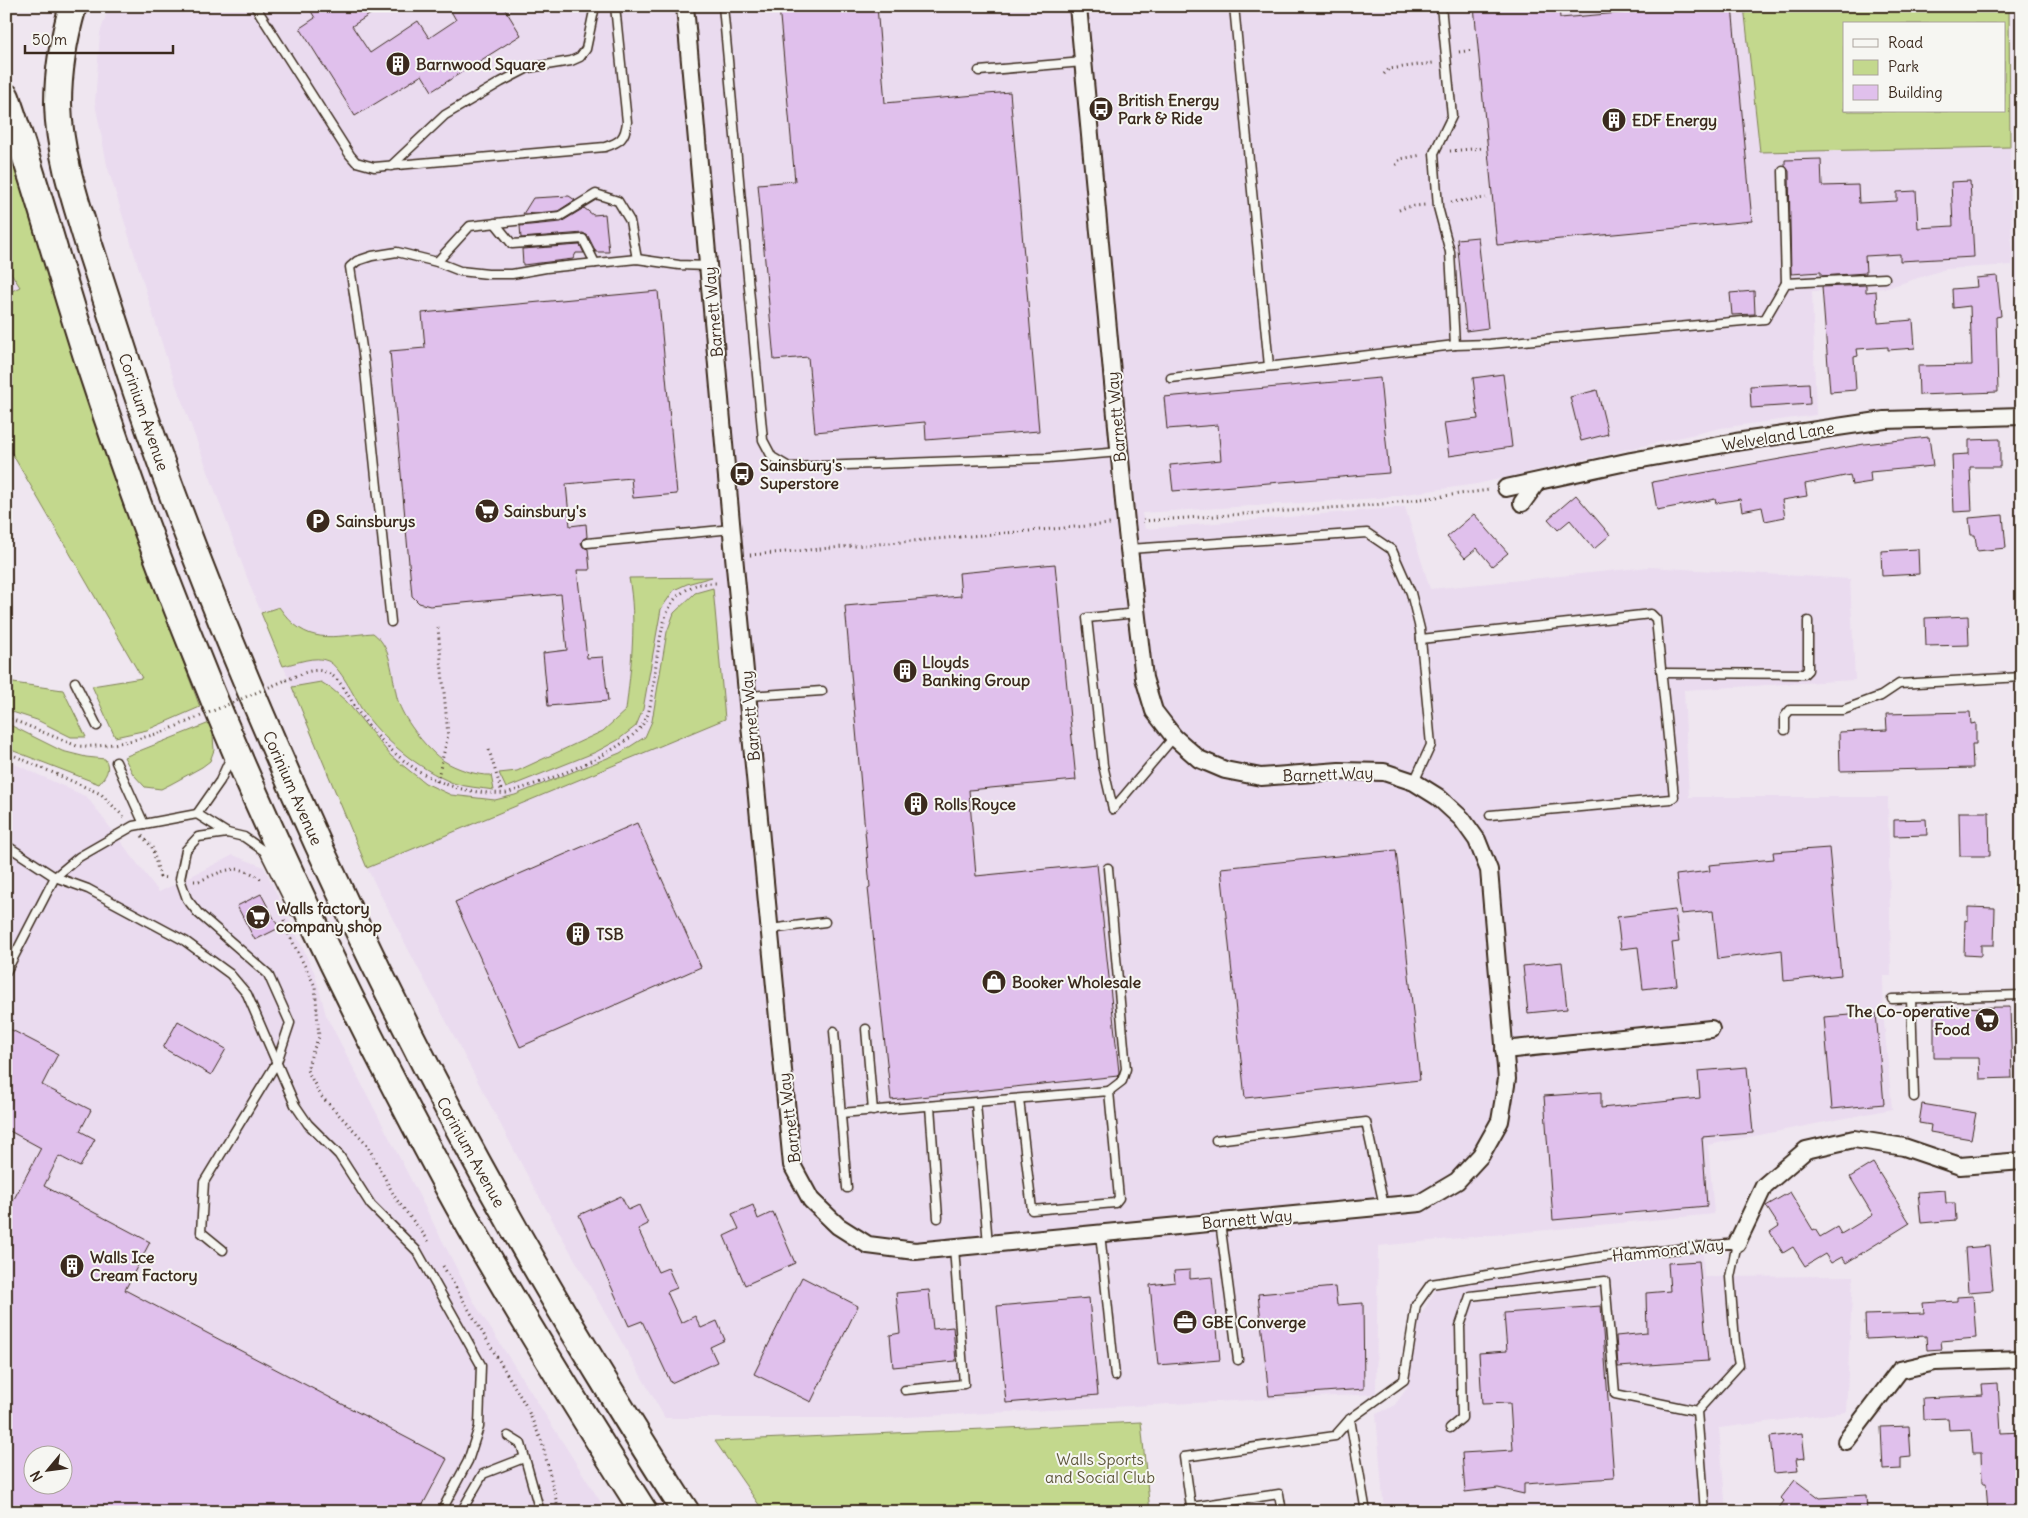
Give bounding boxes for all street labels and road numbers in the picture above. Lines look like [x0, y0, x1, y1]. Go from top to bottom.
street label: Barnett Way [699, 266, 727, 358]
street label: Corinium Avenue [114, 351, 174, 473]
street label: Barnett Way [1102, 371, 1130, 463]
street label: Welveland Lane [1720, 417, 1836, 455]
street label: Barnett Way [736, 670, 764, 762]
street label: Corinium Avenue [259, 728, 327, 848]
street label: Barnett Way [1282, 762, 1374, 786]
street label: Barnett Way [774, 1072, 804, 1164]
street label: Corinium Avenue [432, 1093, 510, 1211]
street label: Barnett Way [1201, 1205, 1293, 1233]
street label: Hammond Way [1611, 1234, 1725, 1266]

